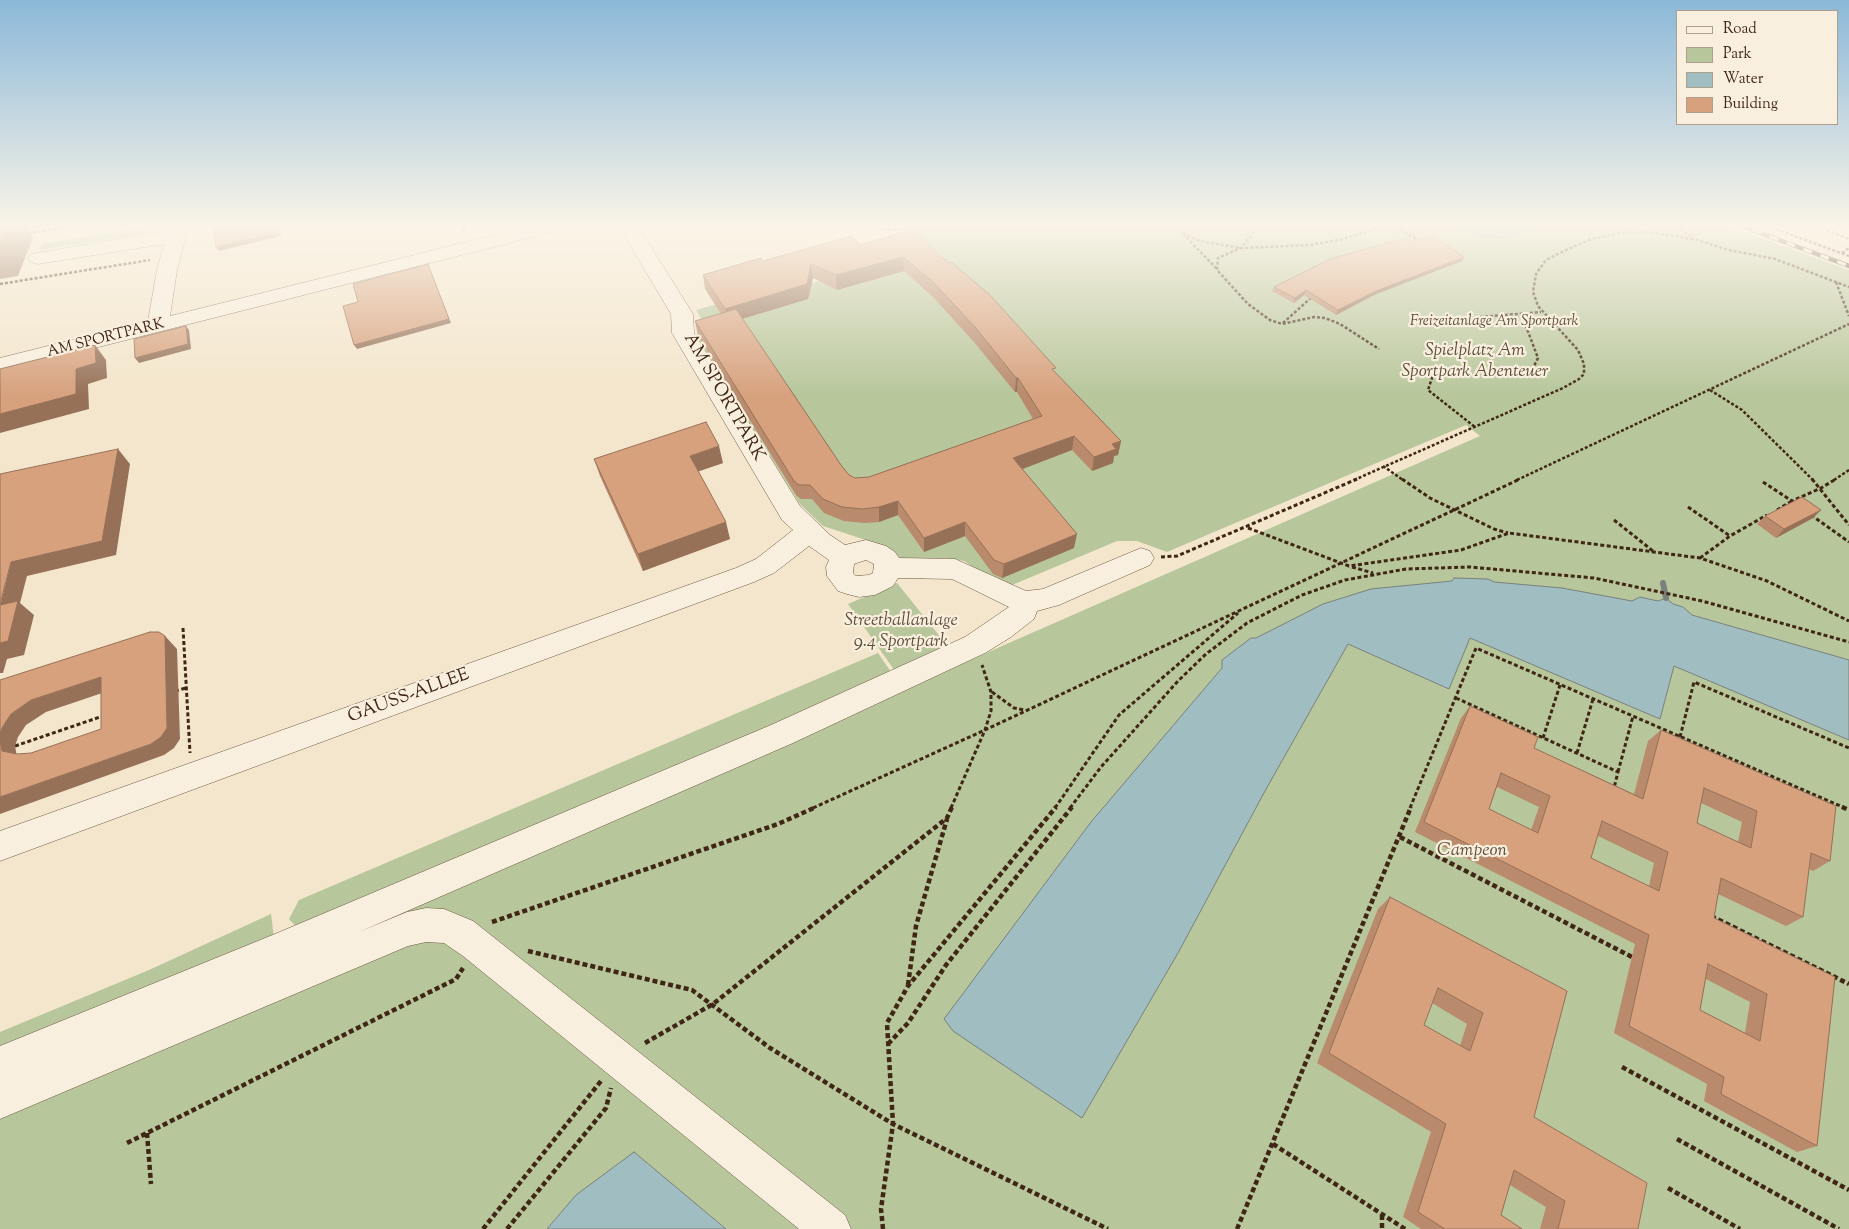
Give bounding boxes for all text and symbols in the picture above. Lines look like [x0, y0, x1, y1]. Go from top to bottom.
legend [1676, 10, 1839, 125]
text: Road [1723, 19, 1757, 40]
text: Park [1723, 44, 1752, 65]
text: Water [1723, 69, 1763, 90]
text: Building [1723, 94, 1778, 115]
park label: Freizeitanlage Am Sportpark [1410, 313, 1578, 331]
street label: AM SPORTPARK [45, 316, 167, 362]
street label: AM SPORTPARK [678, 330, 768, 466]
park label: Spielplatz Am Sportpark Abenteuer [1402, 341, 1548, 384]
park label: Streetballanlage 9.4 Sportpark [844, 611, 958, 654]
street label: GAUSS-ALLEE [345, 665, 473, 729]
park label: Campeon [1437, 841, 1507, 863]

